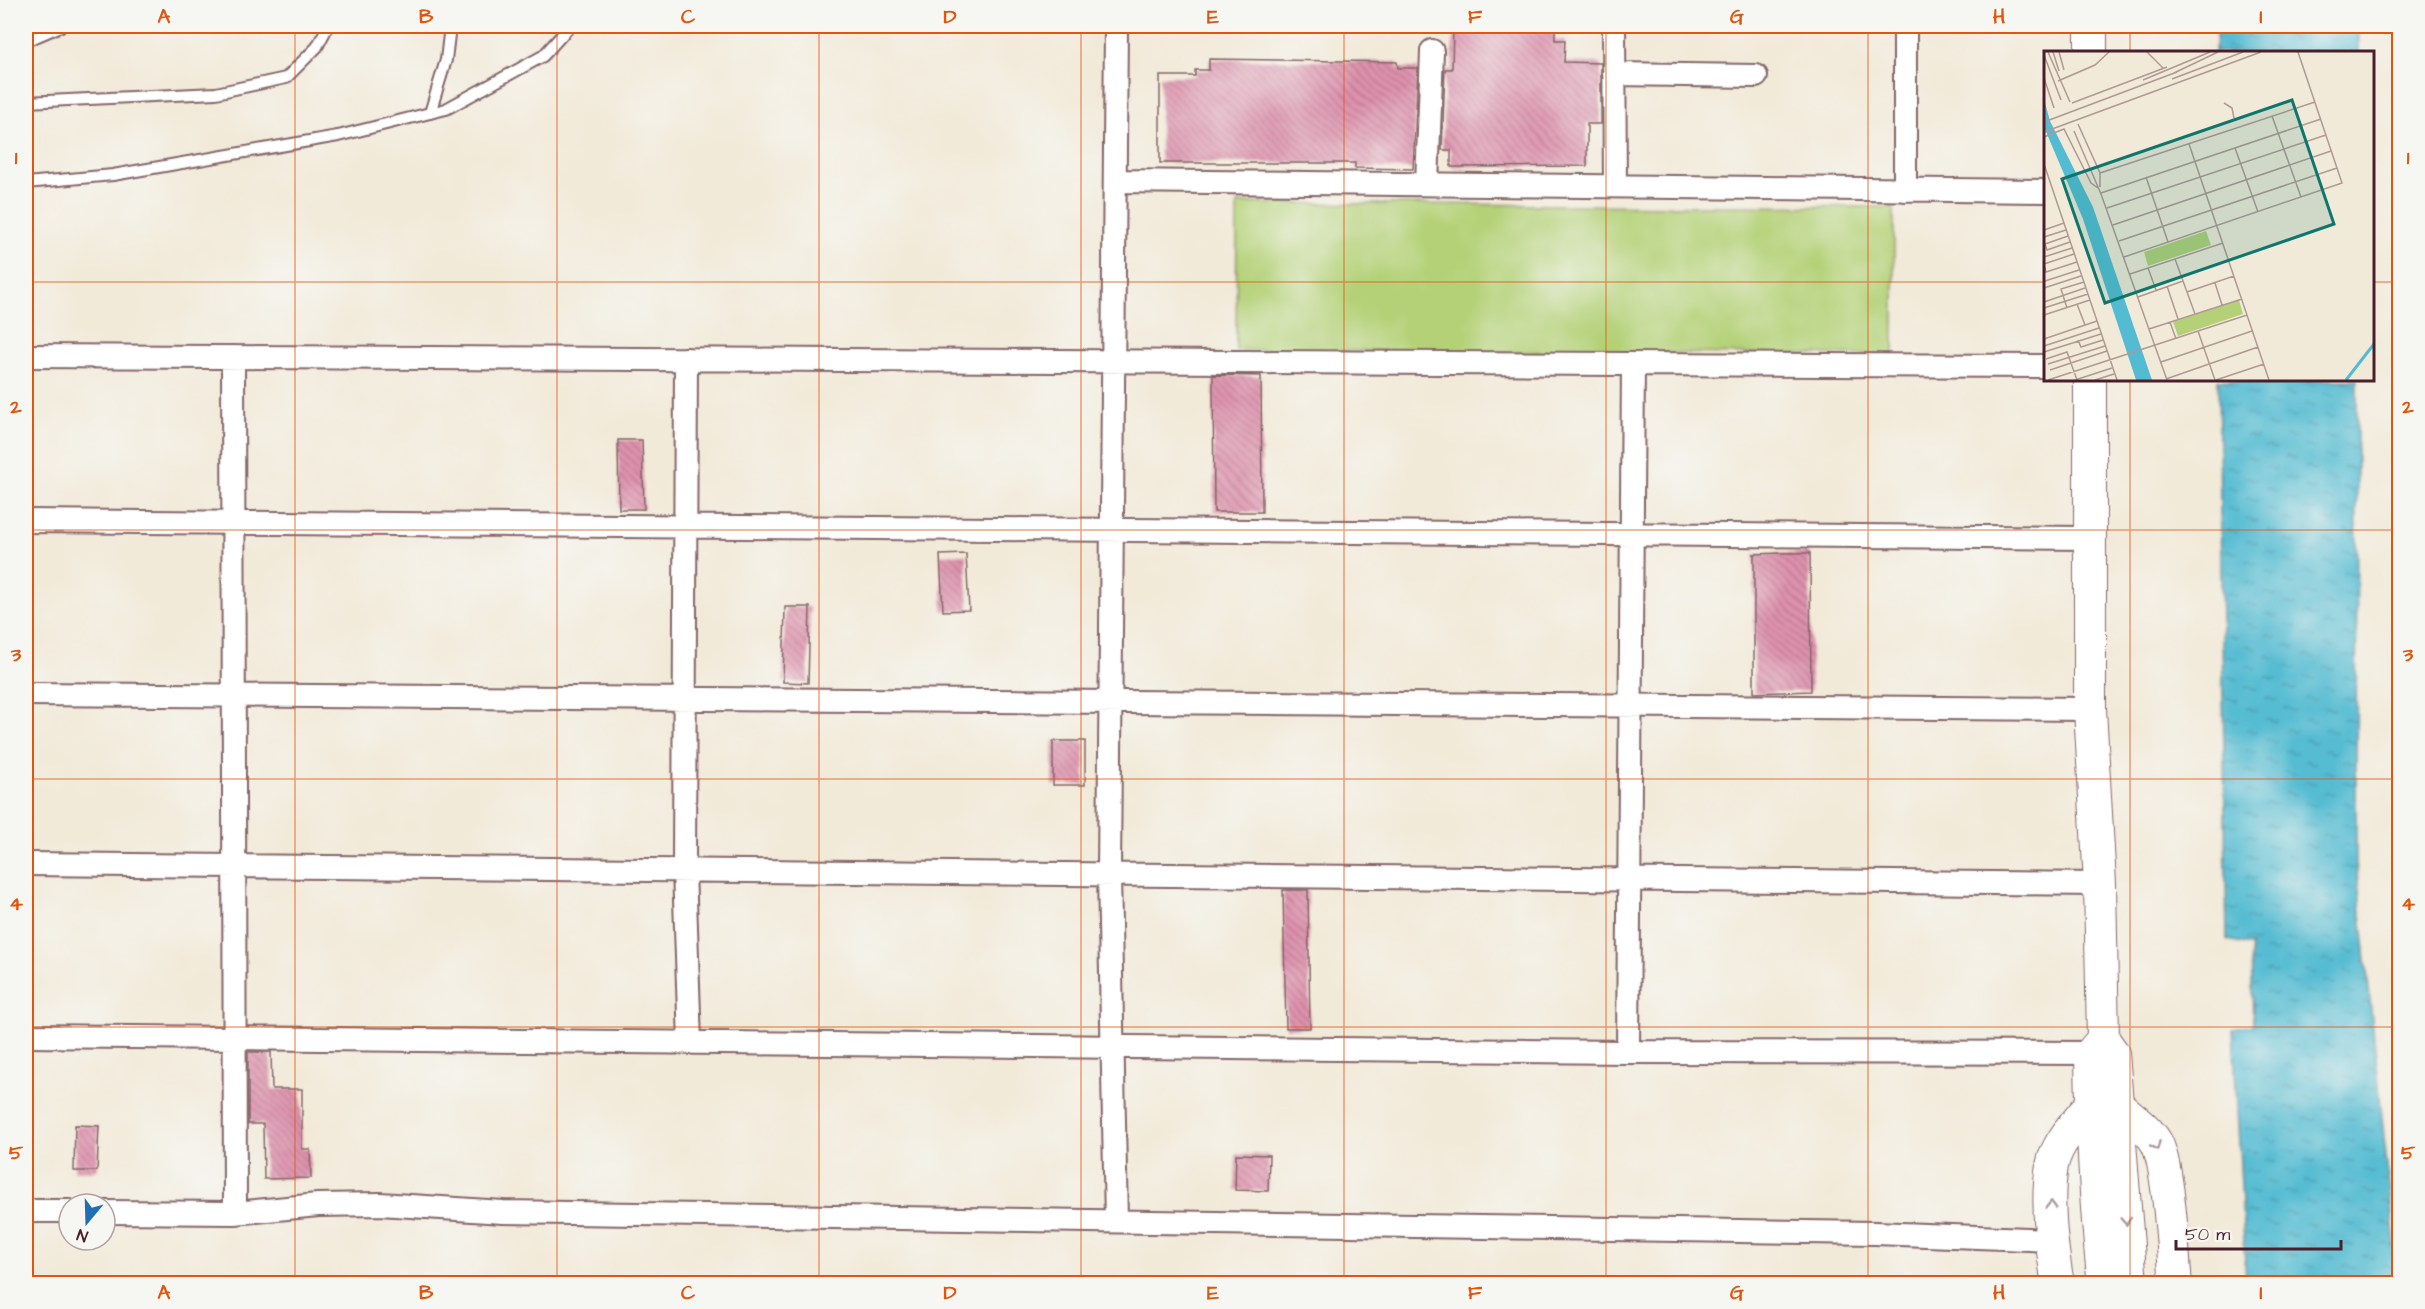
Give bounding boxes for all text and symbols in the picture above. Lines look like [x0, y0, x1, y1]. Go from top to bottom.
text: A [158, 3, 171, 31]
text: B [419, 3, 434, 31]
text: C [681, 3, 696, 31]
text: D [944, 3, 957, 31]
text: E [1207, 3, 1219, 31]
text: F [1468, 3, 1483, 31]
text: G [1730, 3, 1744, 31]
text: H [1993, 3, 2005, 31]
text: I [2259, 3, 2263, 31]
inset map [2044, 51, 2374, 381]
text: 1 [15, 144, 18, 172]
text: 1 [2407, 144, 2410, 172]
text: 2 [9, 393, 22, 421]
text: 2 [2401, 393, 2414, 421]
text: 3 [10, 641, 22, 669]
text: 3 [2402, 641, 2414, 669]
text: 4 [9, 890, 23, 918]
text: 4 [2401, 890, 2415, 918]
text: 5 [9, 1139, 24, 1167]
text: 5 [2401, 1139, 2416, 1167]
one-way arrow [2148, 1140, 2160, 1151]
north arrow [57, 1192, 117, 1252]
one-way arrow [2045, 1200, 2058, 1209]
scale bar [2176, 1213, 2341, 1251]
one-way arrow [2119, 1216, 2132, 1225]
text: 50 m [2185, 1222, 2230, 1247]
text: N [74, 1223, 91, 1247]
text: A [158, 1279, 171, 1307]
text: B [419, 1279, 434, 1307]
text: C [681, 1279, 696, 1307]
text: D [944, 1279, 957, 1307]
text: E [1207, 1279, 1219, 1307]
text: F [1468, 1279, 1483, 1307]
text: G [1730, 1279, 1744, 1307]
text: H [1993, 1279, 2005, 1307]
text: I [2259, 1279, 2263, 1307]

